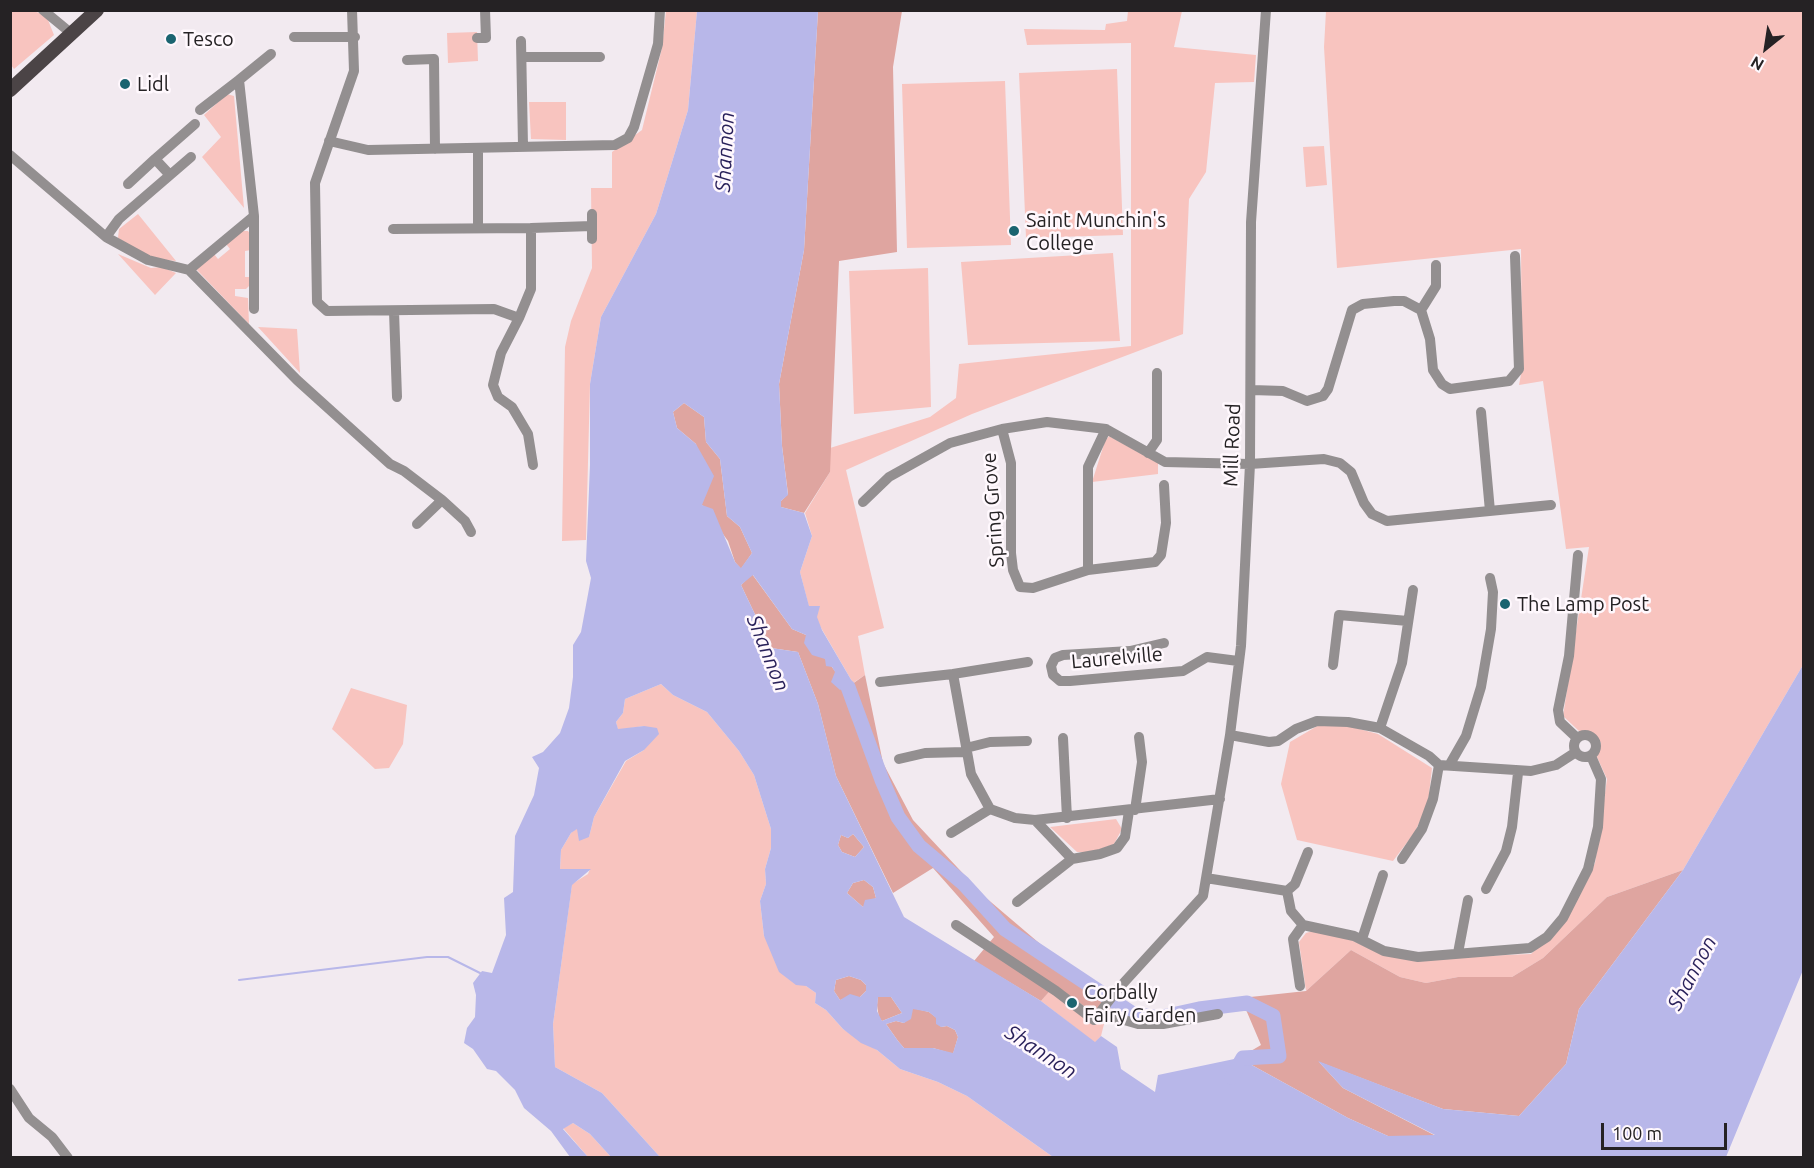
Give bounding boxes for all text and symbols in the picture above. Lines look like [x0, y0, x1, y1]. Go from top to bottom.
north arrow [1736, 18, 1796, 78]
place label: Tesco [183, 27, 234, 51]
marker: Tesco [164, 32, 178, 46]
text: N [1747, 53, 1767, 74]
place label: Lidl [137, 72, 169, 96]
marker: Lidl [118, 77, 132, 91]
water label: Shannon [710, 111, 740, 193]
place label: Saint Munchin's College [1026, 208, 1166, 255]
marker: Saint Munchin's College [1007, 224, 1021, 238]
street label: Mill Road [1219, 403, 1245, 487]
street label: Spring Grove [977, 452, 1009, 568]
place label: The Lamp Post [1517, 592, 1649, 616]
marker: The Lamp Post [1498, 597, 1512, 611]
water label: Shannon [741, 611, 795, 695]
street label: Laurelville [1070, 642, 1164, 674]
water label: Shannon [1662, 932, 1722, 1014]
place label: Corbally Fairy Garden [1084, 980, 1196, 1027]
marker: Corbally Fairy Garden [1065, 996, 1079, 1010]
water label: Shannon [1001, 1020, 1081, 1084]
scale bar [1604, 1111, 1730, 1149]
text: 100 m [1612, 1123, 1662, 1143]

